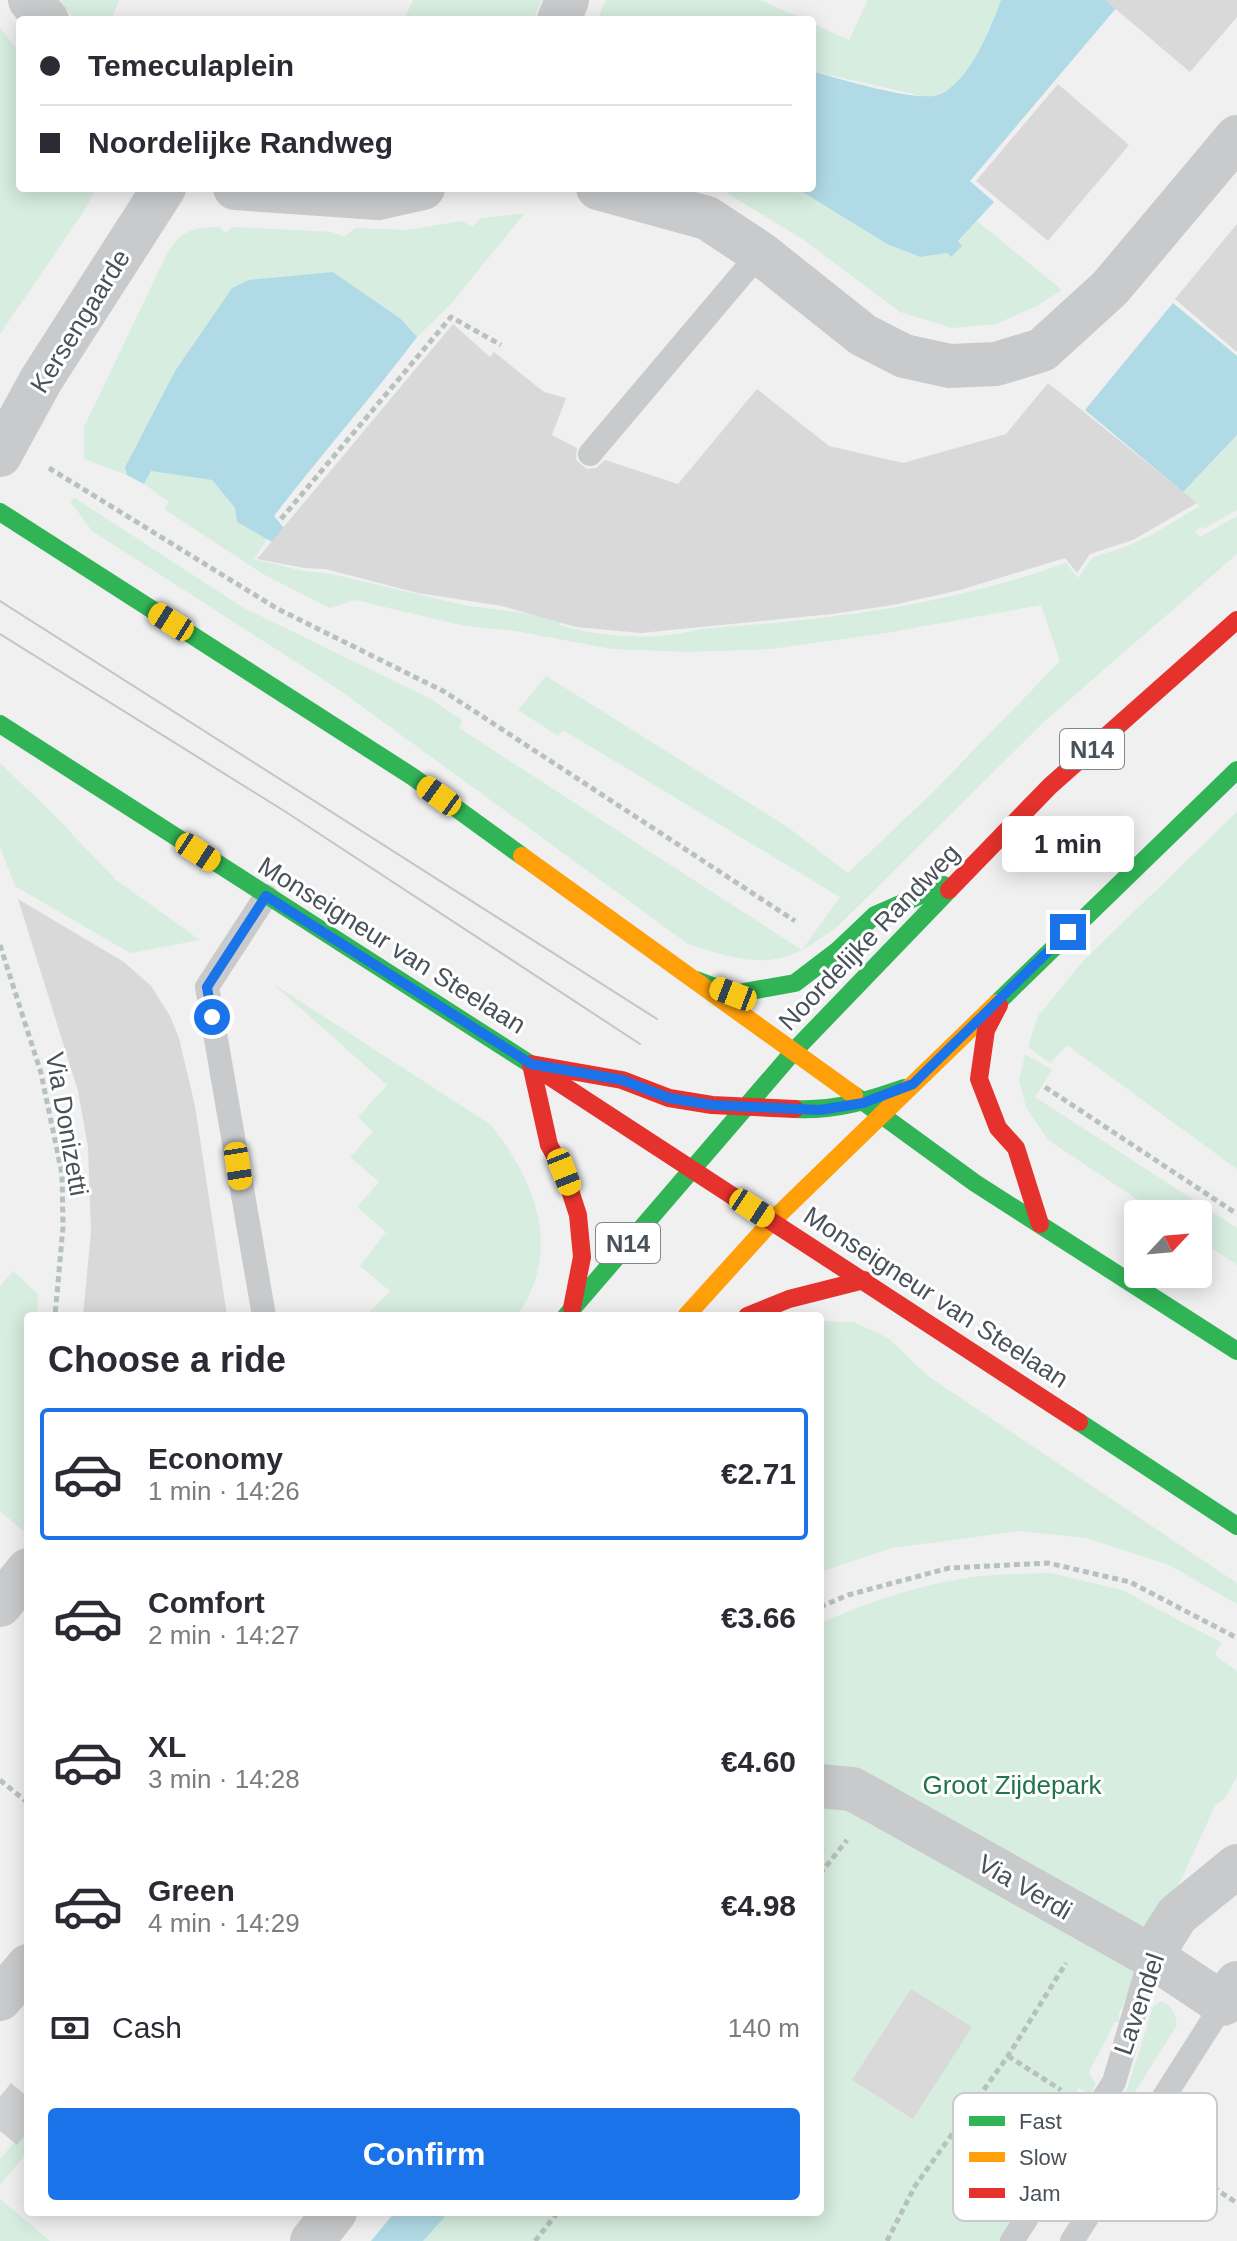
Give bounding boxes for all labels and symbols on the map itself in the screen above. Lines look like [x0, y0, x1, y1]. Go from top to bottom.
street label: Kersengaarde [24, 244, 136, 398]
car [144, 599, 198, 645]
road number: N14 [1060, 729, 1124, 769]
car [413, 772, 465, 820]
callout: 1 min [1002, 816, 1134, 872]
car [171, 829, 225, 875]
street label: Noordelijke Randweg [772, 838, 966, 1036]
street label: Monseigneur van Steelaan [253, 850, 531, 1040]
route end [1050, 914, 1086, 950]
car [706, 974, 760, 1014]
route start [194, 999, 230, 1035]
street label: Via Donizetti [40, 1050, 94, 1198]
car [222, 1140, 254, 1192]
car [544, 1145, 584, 1199]
car [725, 1185, 779, 1231]
street label: Monseigneur van Steelaan [798, 1200, 1074, 1394]
north arrow [1124, 1200, 1212, 1288]
road number: N14 [596, 1223, 660, 1263]
park label: Groot Zijdepark [922, 1770, 1103, 1800]
street label: Via Verdi [973, 1848, 1077, 1926]
street label: Lavendel [1108, 1949, 1170, 2059]
legend [953, 2093, 1217, 2221]
text: Fast [1019, 2109, 1062, 2134]
text: Slow [1019, 2145, 1067, 2170]
text: Jam [1019, 2181, 1061, 2206]

